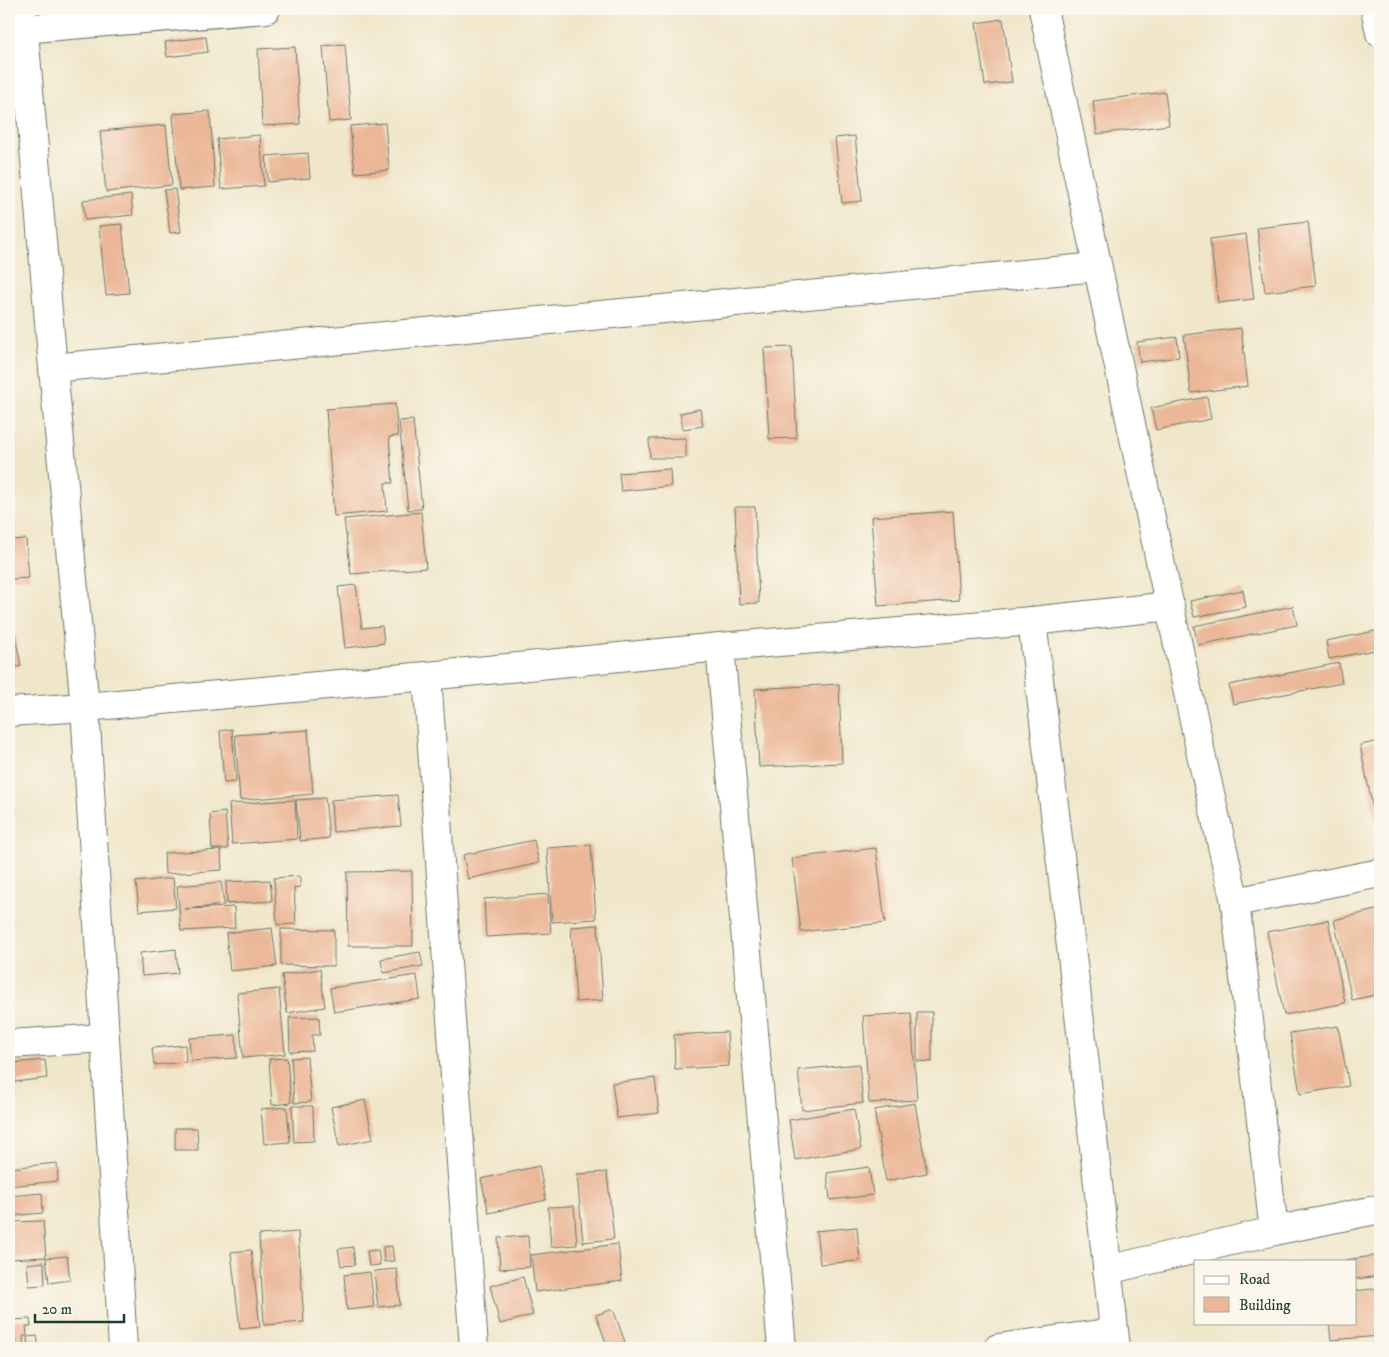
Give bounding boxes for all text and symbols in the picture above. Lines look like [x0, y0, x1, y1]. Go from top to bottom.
legend [1194, 1260, 1356, 1324]
text: Road [1239, 1270, 1271, 1289]
scale bar [35, 1292, 124, 1324]
text: Building [1239, 1296, 1291, 1315]
text: 20 m [42, 1300, 72, 1319]

